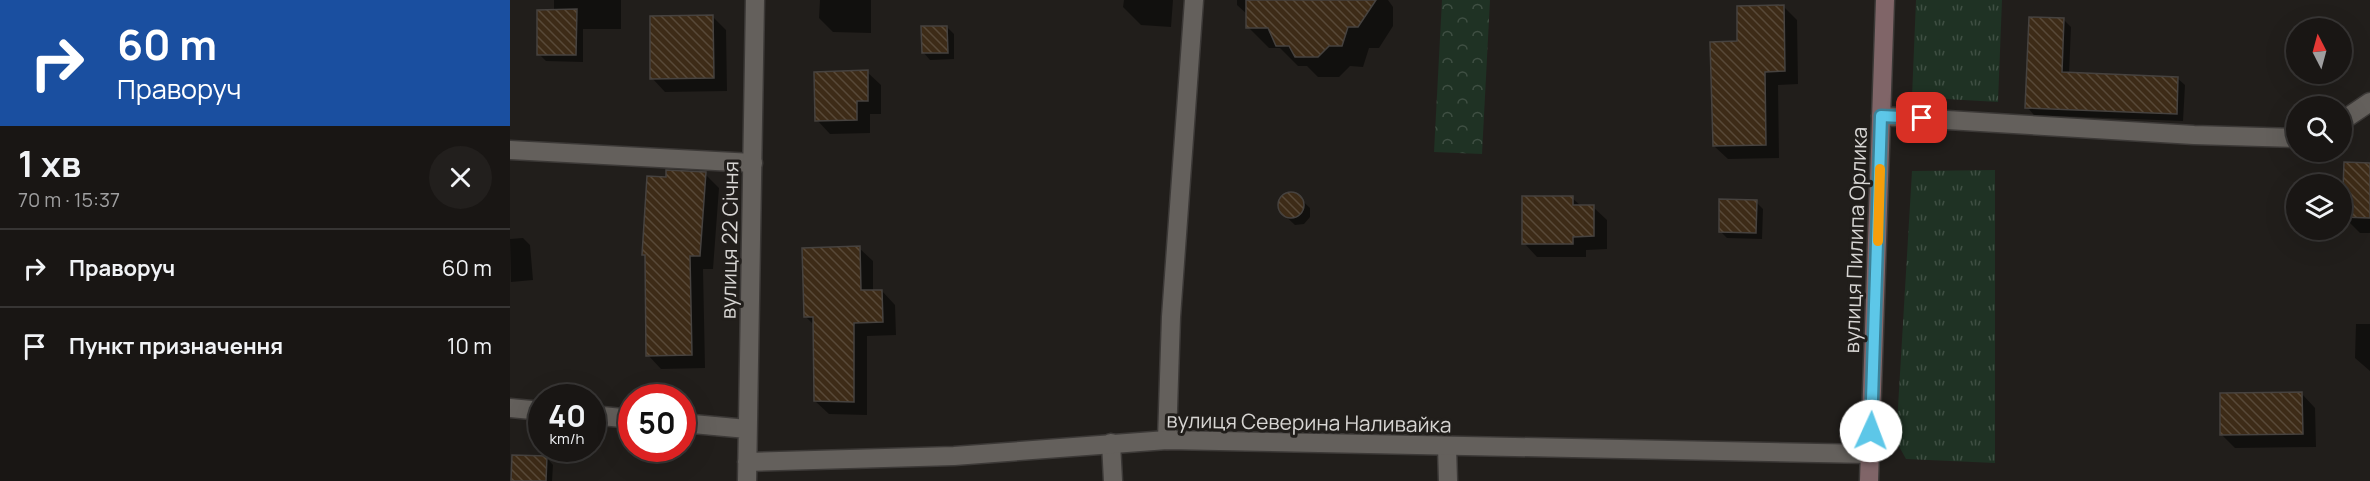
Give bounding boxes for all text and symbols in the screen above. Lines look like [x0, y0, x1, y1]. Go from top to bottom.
text: 60 m [117, 15, 217, 73]
north arrow [2286, 18, 2352, 84]
map controls [2286, 18, 2352, 240]
icon: right [18, 24, 96, 102]
text: Праворуч [117, 70, 241, 107]
pin [1896, 92, 1947, 143]
button: search [2286, 96, 2352, 162]
icon: arrive [1905, 101, 1938, 134]
street label: вулиця Пилипа Орлика [1837, 126, 1873, 354]
text: 1 хв [18, 139, 81, 188]
button: close [429, 146, 492, 209]
street label: вулиця 22 Січня [714, 161, 744, 319]
button: layers [2286, 174, 2352, 240]
text: 70 m · 15:37 [18, 186, 120, 213]
icon: right [18, 252, 51, 285]
text: Праворуч [69, 253, 175, 283]
text: 60 m [442, 253, 492, 283]
icon: arrive [18, 330, 51, 363]
text: Пункт призначення [69, 331, 283, 361]
text: 10 m [447, 331, 492, 361]
speed limit sign: 50 [618, 384, 696, 462]
text: 40 [548, 395, 586, 436]
position arrow [1839, 399, 1903, 463]
street label: вулиця Северина Наливайка [1166, 406, 1452, 438]
text: km/h [550, 428, 584, 449]

